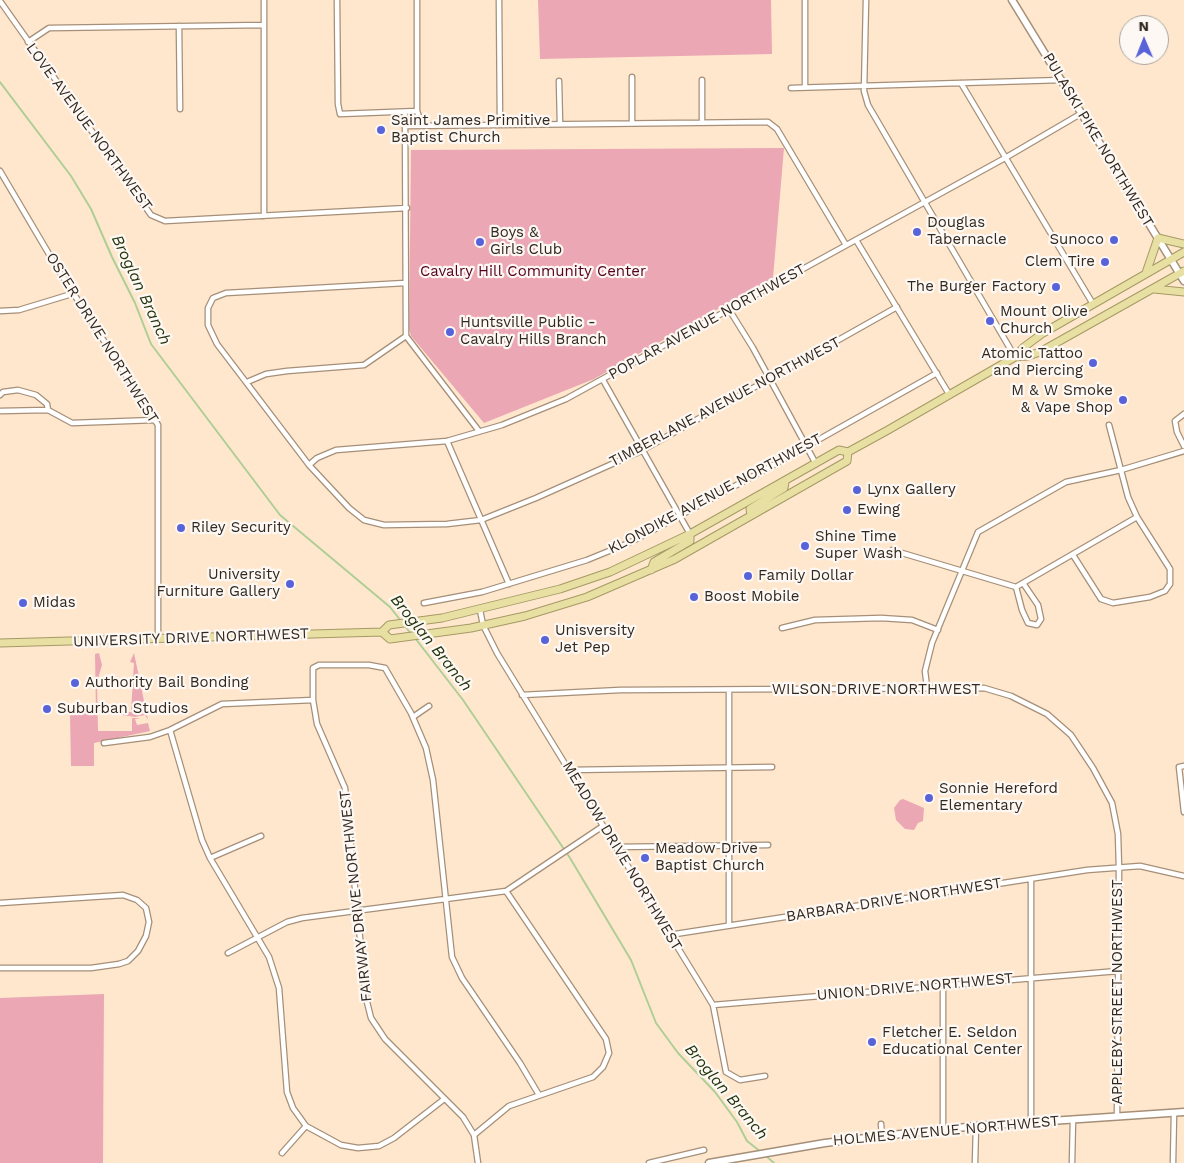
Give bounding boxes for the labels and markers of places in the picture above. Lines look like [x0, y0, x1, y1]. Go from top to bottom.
place label: Saint James Primitive Baptist Church [391, 112, 550, 147]
marker: Saint James Primitive Baptist Church [375, 124, 387, 136]
place label: Douglas Tabernacle [927, 214, 1007, 249]
place label: Boys & Girls Club [490, 224, 562, 259]
marker: Douglas Tabernacle [911, 226, 923, 238]
place label: Sunoco [1050, 231, 1104, 249]
marker: Sunoco [1108, 234, 1120, 246]
marker: Boys & Girls Club [474, 236, 486, 248]
place label: Clem Tire [1025, 253, 1095, 271]
marker: Clem Tire [1099, 256, 1111, 268]
place label: The Burger Factory [907, 278, 1046, 296]
marker: The Burger Factory [1050, 281, 1062, 293]
place label: Mount Olive Church [1000, 303, 1088, 338]
place label: Huntsville Public - Cavalry Hills Branch [460, 314, 607, 349]
marker: Mount Olive Church [984, 315, 996, 327]
marker: Huntsville Public - Cavalry Hills Branch [444, 326, 456, 338]
place label: Atomic Tattoo and Piercing [981, 345, 1083, 380]
marker: Atomic Tattoo and Piercing [1087, 357, 1099, 369]
place label: M & W Smoke & Vape Shop [1011, 382, 1113, 417]
marker: M & W Smoke & Vape Shop [1117, 394, 1129, 406]
place label: Lynx Gallery [867, 481, 956, 499]
marker: Lynx Gallery [851, 484, 863, 496]
place label: Ewing [857, 501, 900, 519]
marker: Ewing [841, 504, 853, 516]
place label: Riley Security [191, 519, 291, 537]
marker: Riley Security [175, 522, 187, 534]
place label: Shine Time Super Wash [815, 528, 903, 563]
marker: Shine Time Super Wash [799, 540, 811, 552]
place label: University Furniture Gallery [157, 566, 280, 601]
place label: Family Dollar [758, 567, 854, 585]
marker: Family Dollar [742, 570, 754, 582]
marker: University Furniture Gallery [284, 578, 296, 590]
place label: Boost Mobile [704, 588, 799, 606]
marker: Boost Mobile [688, 591, 700, 603]
place label: Midas [33, 594, 76, 612]
marker: Midas [17, 597, 29, 609]
place label: Unisversity Jet Pep [555, 622, 635, 657]
marker: Unisversity Jet Pep [539, 634, 551, 646]
place label: Authority Bail Bonding [85, 674, 249, 692]
marker: Authority Bail Bonding [69, 677, 81, 689]
place label: Suburban Studios [57, 700, 188, 718]
marker: Suburban Studios [41, 703, 53, 715]
place label: Sonnie Hereford Elementary [939, 780, 1058, 815]
marker: Sonnie Hereford Elementary [923, 792, 935, 804]
place label: Meadow Drive Baptist Church [655, 840, 765, 875]
marker: Meadow Drive Baptist Church [639, 852, 651, 864]
place label: Fletcher E. Seldon Educational Center [882, 1024, 1022, 1059]
marker: Fletcher E. Seldon Educational Center [866, 1036, 878, 1048]

